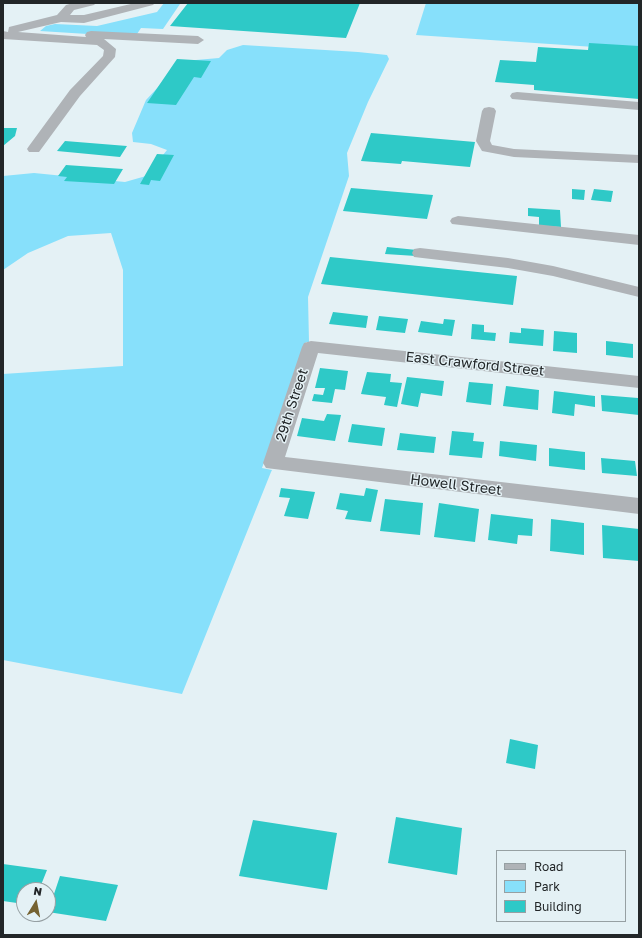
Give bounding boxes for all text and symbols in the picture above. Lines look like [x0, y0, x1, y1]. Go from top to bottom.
street label: East Crawford Street [405, 348, 545, 380]
street label: 29th Street [272, 366, 312, 444]
street label: Howell Street [409, 471, 503, 499]
legend [496, 850, 626, 922]
text: Road [534, 859, 563, 874]
text: Park [534, 879, 560, 894]
north arrow [16, 882, 56, 922]
text: N [33, 884, 43, 898]
text: Building [534, 899, 582, 914]

